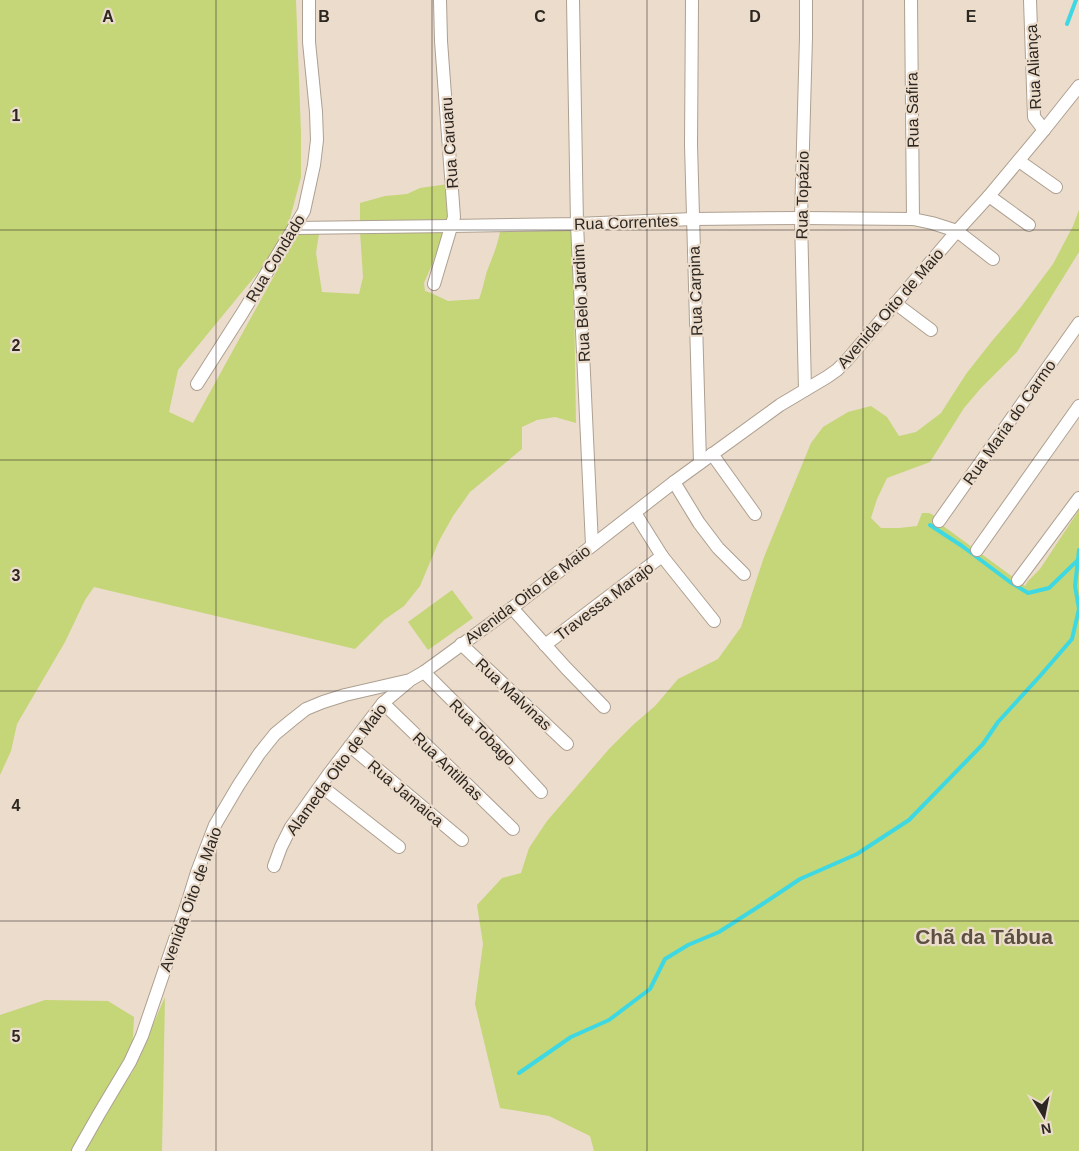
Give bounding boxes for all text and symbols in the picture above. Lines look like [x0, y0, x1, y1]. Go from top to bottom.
text: A [102, 8, 114, 25]
text: B [318, 8, 330, 25]
text: C [534, 8, 546, 25]
text: D [749, 8, 761, 25]
text: E [966, 8, 977, 25]
street label: Rua Aliança [1023, 24, 1044, 110]
street label: Rua Safira [903, 72, 922, 148]
street label: Rua Caruaru [438, 97, 461, 189]
text: 1 [12, 107, 21, 124]
street label: Rua Topázio [793, 150, 812, 239]
street label: Rua Condado [243, 211, 308, 305]
street label: Rua Correntes [574, 212, 678, 233]
street label: Rua Belo Jardim [570, 243, 593, 362]
street label: Avenida Oito de Maio [834, 245, 947, 372]
street label: Rua Carpina [685, 246, 706, 336]
text: 2 [12, 337, 21, 354]
street label: Rua Maria do Carmo [960, 357, 1059, 488]
street label: Avenida Oito de Maio [461, 542, 593, 647]
street label: Travessa Marajo [552, 559, 657, 644]
text: 3 [12, 567, 21, 584]
street label: Rua Malvinas [472, 655, 555, 734]
street label: Rua Tobago [446, 696, 519, 769]
street label: Alameda Oito de Maio [283, 700, 390, 838]
street label: Rua Antilhas [409, 729, 486, 804]
street label: Rua Jamaica [364, 757, 447, 830]
text: 4 [12, 797, 21, 814]
street label: Avenida Oito de Maio [156, 824, 225, 974]
district label: Chã da Tábua [915, 925, 1053, 948]
text: 5 [12, 1028, 21, 1045]
north arrow [1019, 1091, 1069, 1141]
text: N [1040, 1120, 1053, 1138]

